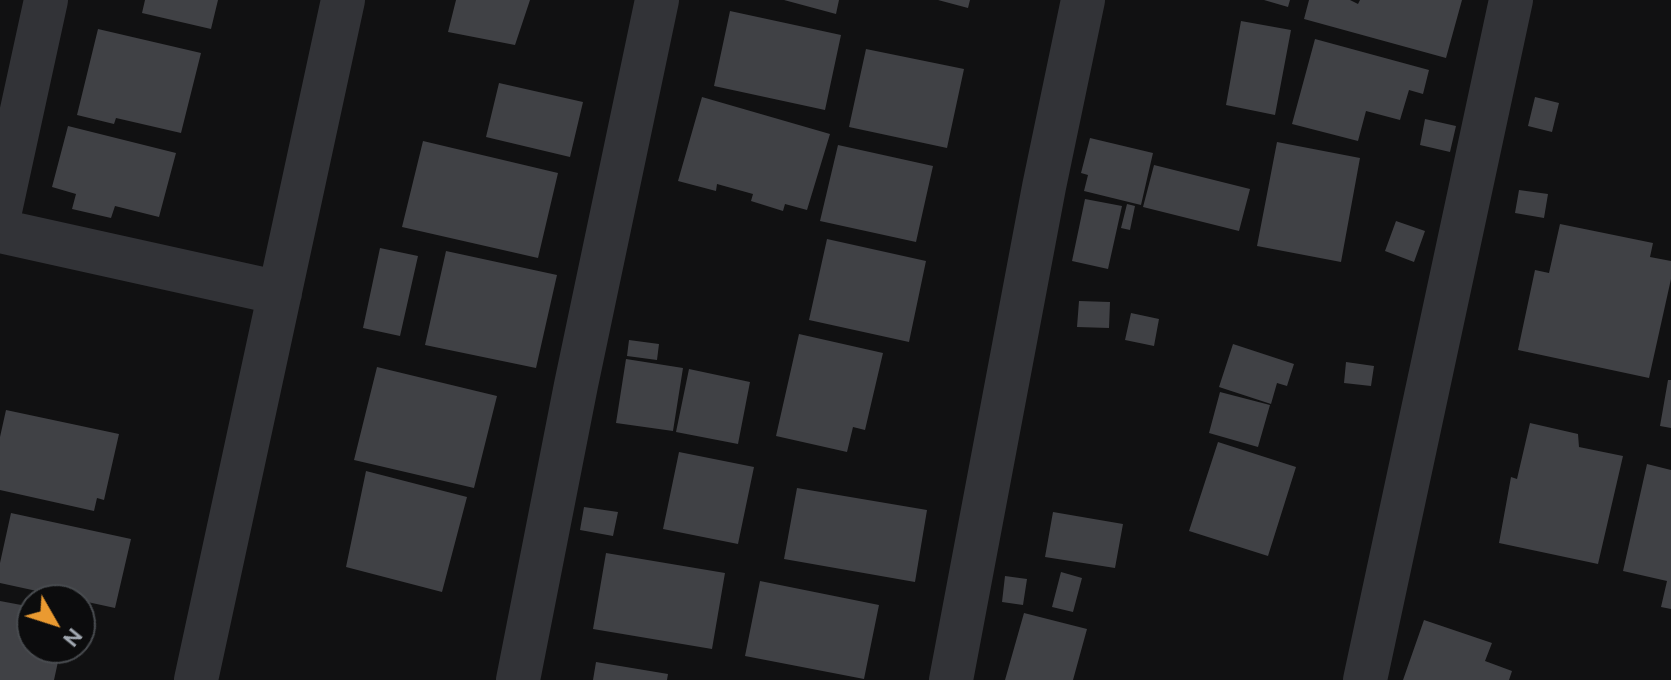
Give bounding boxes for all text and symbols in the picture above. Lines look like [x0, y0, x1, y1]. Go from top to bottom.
north arrow [16, 584, 96, 664]
text: N [59, 624, 88, 652]

